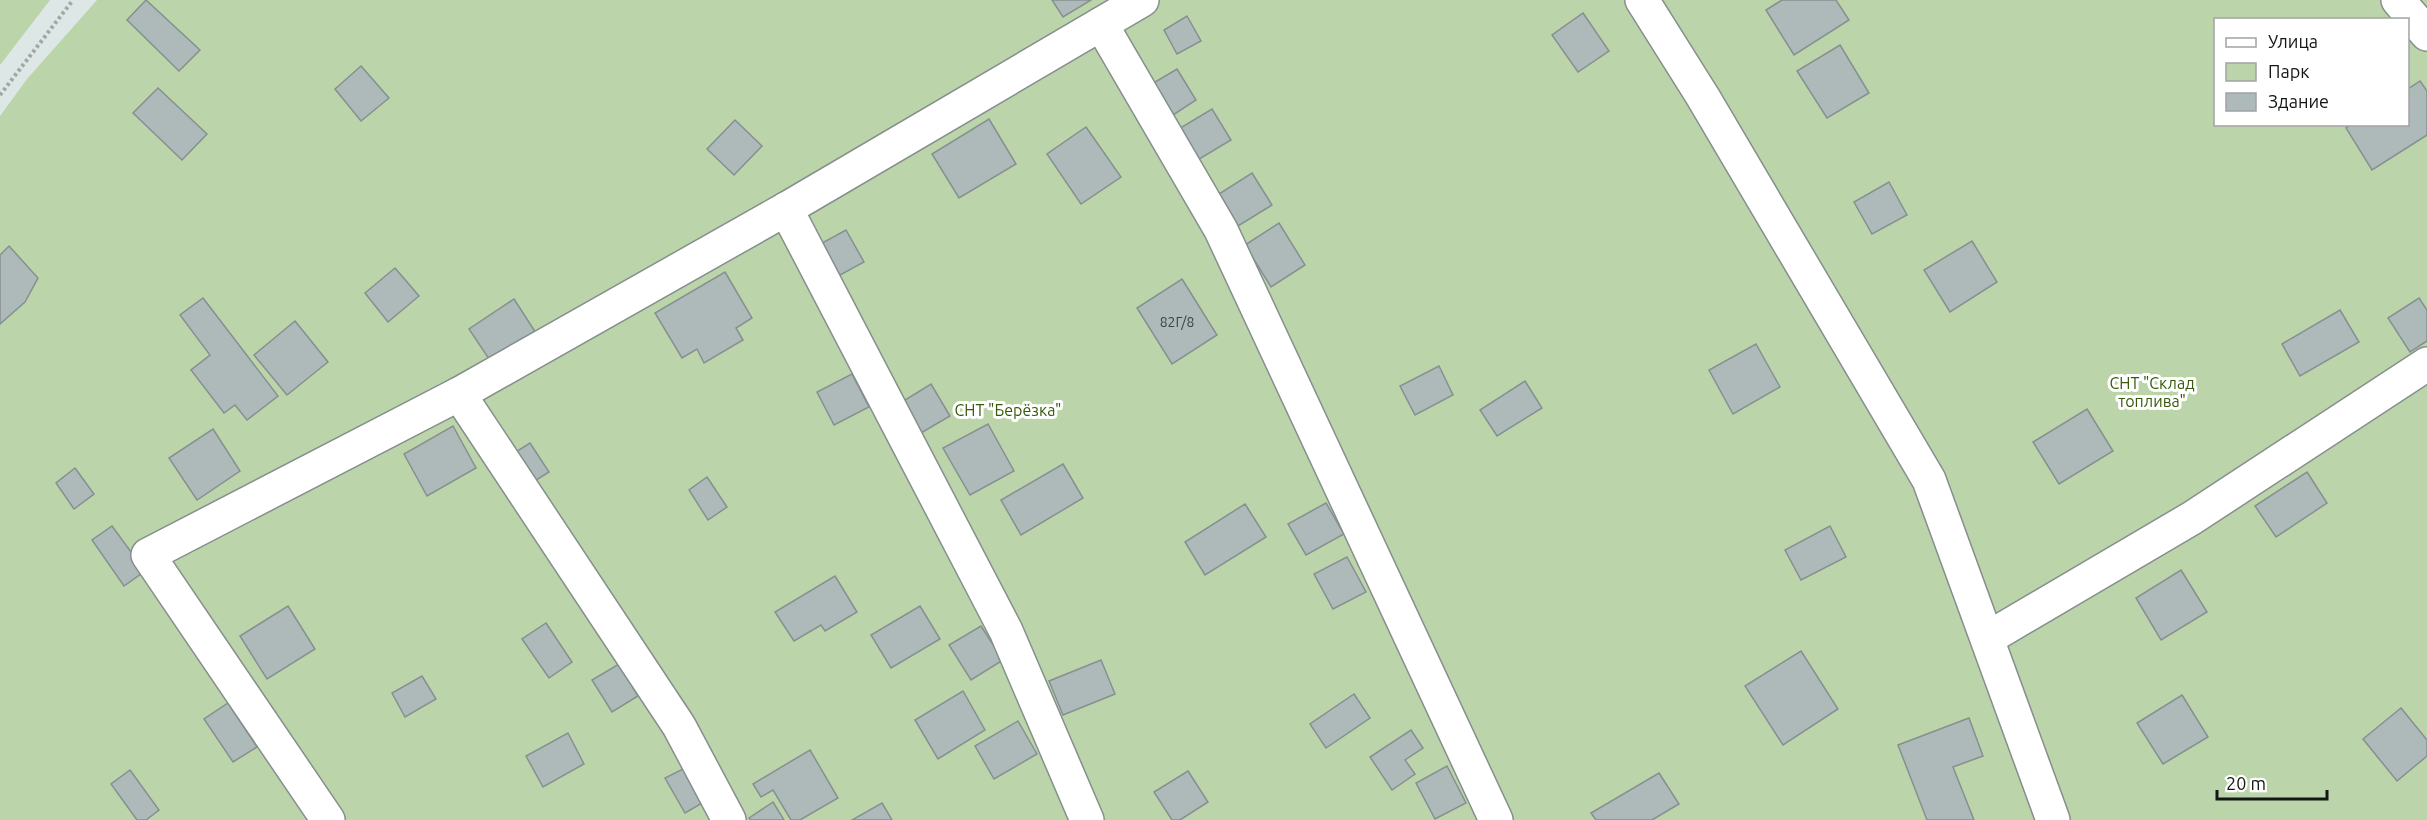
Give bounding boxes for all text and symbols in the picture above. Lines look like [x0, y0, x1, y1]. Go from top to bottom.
legend [2214, 18, 2409, 126]
text: Улица [2268, 31, 2318, 51]
text: Парк [2268, 61, 2309, 81]
text: Здание [2268, 91, 2329, 111]
house number: 82Г/8 [1160, 314, 1194, 330]
park label: СНТ "Склад топлива" [2109, 374, 2195, 410]
park label: СНТ "Берёзка" [954, 401, 1062, 419]
scale bar [2217, 763, 2326, 801]
text: 20 m [2226, 773, 2266, 793]

